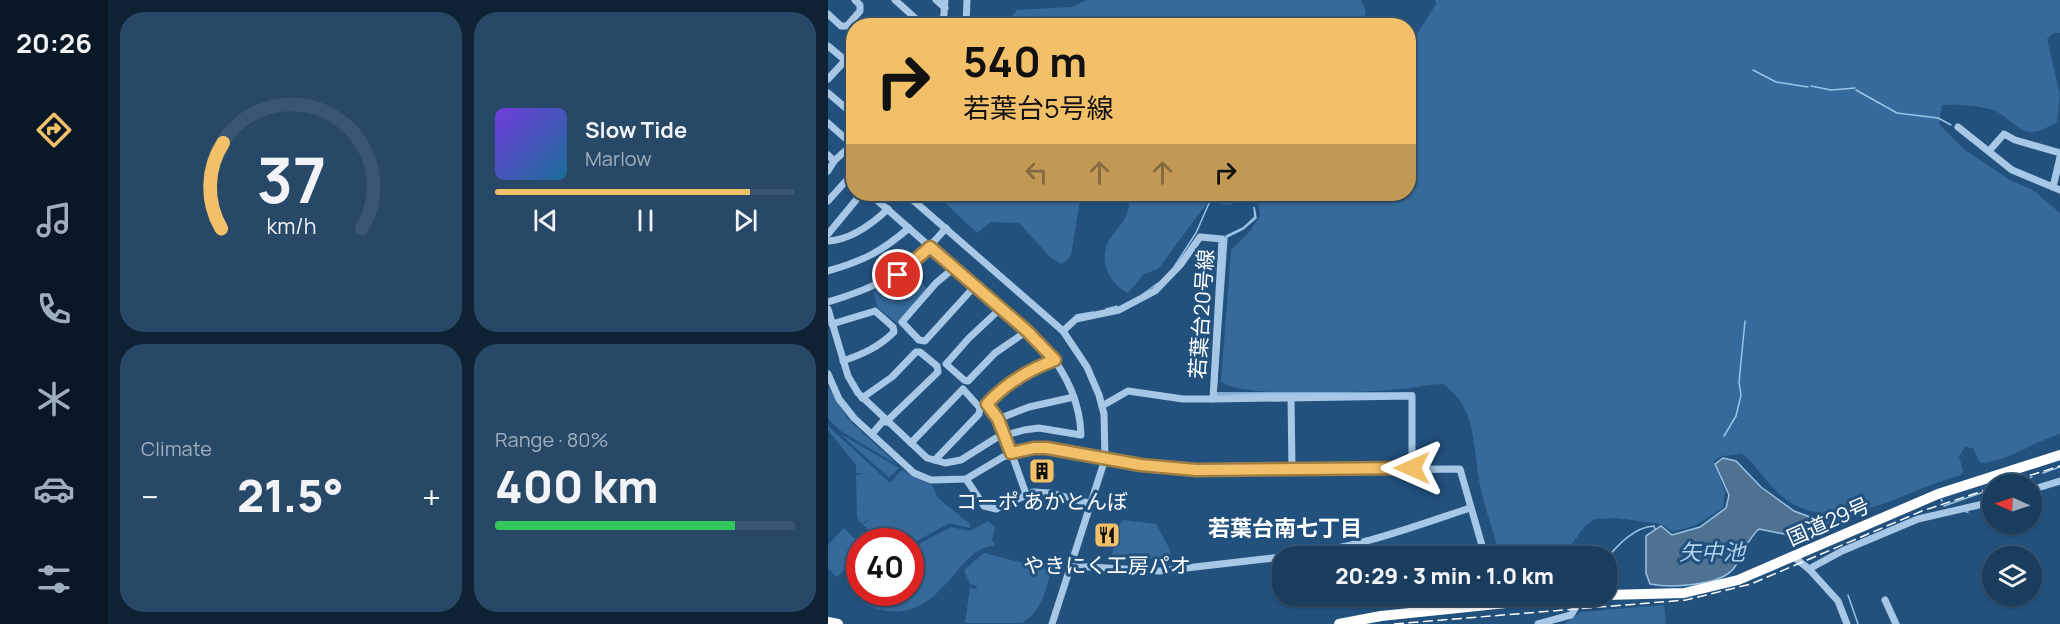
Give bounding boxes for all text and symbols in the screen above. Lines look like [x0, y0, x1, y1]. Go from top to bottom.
text: 20:26 [16, 24, 92, 61]
text: 540 m [963, 32, 1087, 90]
icon: right [864, 42, 942, 120]
text: 若葉台5号線 [963, 89, 1114, 126]
icon: directions [33, 109, 75, 151]
text: Slow Tide [585, 115, 687, 145]
text: 37 [256, 136, 326, 222]
text: Marlow [585, 145, 652, 172]
icon: left [1020, 156, 1053, 189]
icon: ahead [1083, 156, 1116, 189]
icon: ahead [1146, 156, 1179, 189]
icon: right [1209, 156, 1242, 189]
icon: music [33, 199, 75, 241]
icon: previous [529, 204, 562, 237]
icon: pause [629, 204, 662, 237]
icon: next [729, 204, 762, 237]
text: km/h [266, 212, 316, 241]
street label: 若葉台20号線 [1183, 248, 1219, 380]
pin [872, 249, 923, 300]
icon: arrive [881, 258, 914, 291]
icon: phone [33, 288, 75, 330]
icon: climate [33, 378, 75, 420]
text: Range · 80% [495, 426, 609, 453]
text: Climate [141, 435, 212, 462]
position arrow [1380, 436, 1444, 500]
text: 400 km [495, 455, 658, 517]
building icon: コーポ あかとんぼ [1027, 456, 1057, 486]
text: 21.5° [237, 464, 344, 526]
icon: car [33, 468, 75, 510]
text: − [141, 474, 159, 519]
text: + [422, 474, 441, 519]
north arrow [1982, 474, 2042, 534]
map controls [1982, 474, 2042, 606]
place label: コーポ あかとんぼ [956, 487, 1128, 515]
street label: 国道29号 [1782, 490, 1874, 552]
district label: 若葉台南七丁目 [1208, 513, 1362, 543]
restaurant icon: やきにく工房パオ [1092, 520, 1122, 550]
speed limit sign: 40 [846, 528, 924, 606]
water label: 矢中池 [1679, 537, 1747, 567]
button: layers [1982, 546, 2042, 606]
place label: やきにく工房パオ [1023, 551, 1191, 579]
icon: filters [33, 558, 75, 600]
text: 20:29 · 3 min · 1.0 km [1335, 561, 1554, 591]

